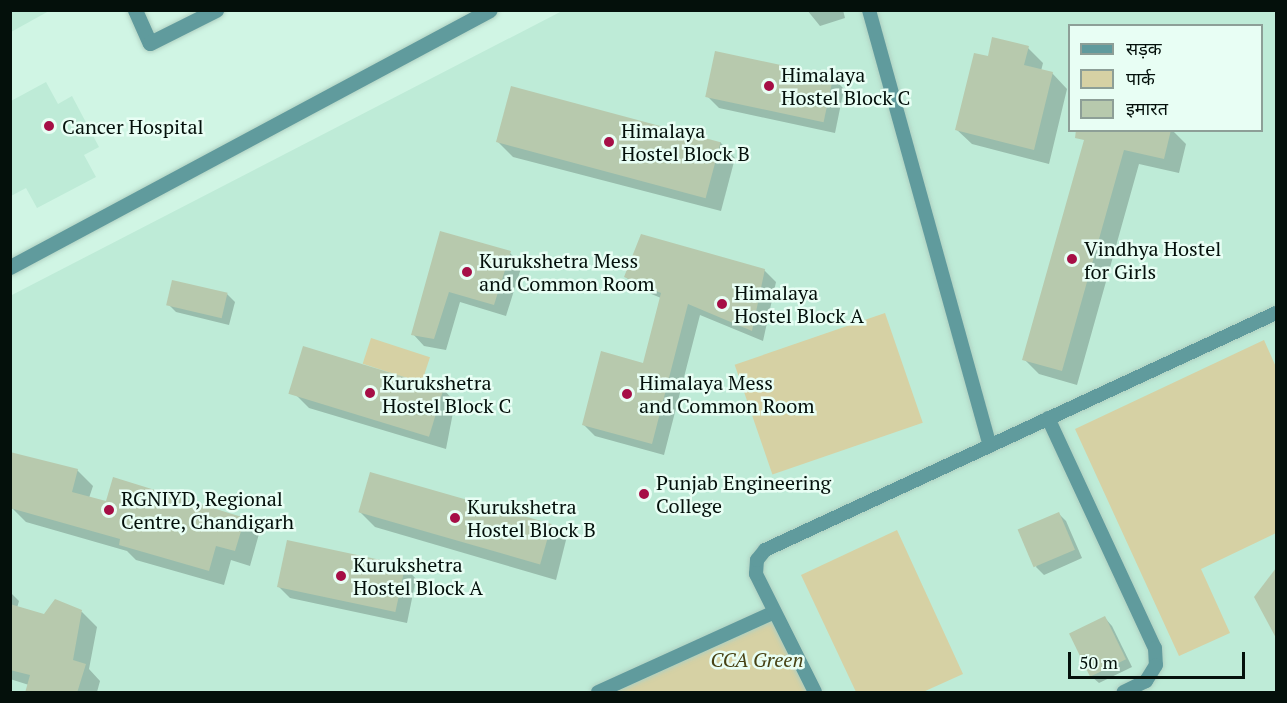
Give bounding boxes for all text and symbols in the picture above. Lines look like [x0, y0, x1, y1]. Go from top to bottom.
legend [1068, 24, 1263, 132]
text: सड़क [1126, 36, 1162, 60]
place label: Himalaya Hostel Block C [781, 62, 910, 109]
text: पार्क [1126, 66, 1155, 90]
marker: Himalaya Hostel Block C [762, 79, 776, 93]
text: इमारत [1126, 96, 1168, 120]
place label: Cancer Hospital [62, 114, 204, 138]
marker: Cancer Hospital [40, 117, 58, 135]
place label: Himalaya Hostel Block B [621, 118, 750, 165]
marker: Himalaya Hostel Block B [602, 135, 616, 149]
place label: Vindhya Hostel for Girls [1084, 236, 1221, 283]
place label: Kurukshetra Mess and Common Room [479, 248, 654, 295]
marker: Vindhya Hostel for Girls [1065, 252, 1079, 266]
marker: Kurukshetra Mess and Common Room [460, 265, 474, 279]
place label: Himalaya Hostel Block A [734, 280, 864, 327]
marker: Himalaya Hostel Block A [715, 297, 729, 311]
place label: Kurukshetra Hostel Block C [382, 370, 511, 417]
place label: Himalaya Mess and Common Room [639, 371, 814, 418]
marker: Kurukshetra Hostel Block C [363, 386, 377, 400]
marker: Himalaya Mess and Common Room [620, 387, 634, 401]
place label: Punjab Engineering College [656, 470, 831, 517]
place label: RGNIYD, Regional Centre, Chandigarh [121, 486, 295, 533]
marker: Punjab Engineering College [637, 487, 651, 501]
place label: Kurukshetra Hostel Block B [467, 494, 596, 541]
marker: RGNIYD, Regional Centre, Chandigarh [102, 503, 116, 517]
marker: Kurukshetra Hostel Block B [448, 511, 462, 525]
place label: Kurukshetra Hostel Block A [353, 552, 483, 599]
marker: Kurukshetra Hostel Block A [334, 569, 348, 583]
scale bar [1071, 640, 1248, 678]
park label: CCA Green [710, 647, 804, 671]
text: 50 m [1079, 650, 1118, 674]

